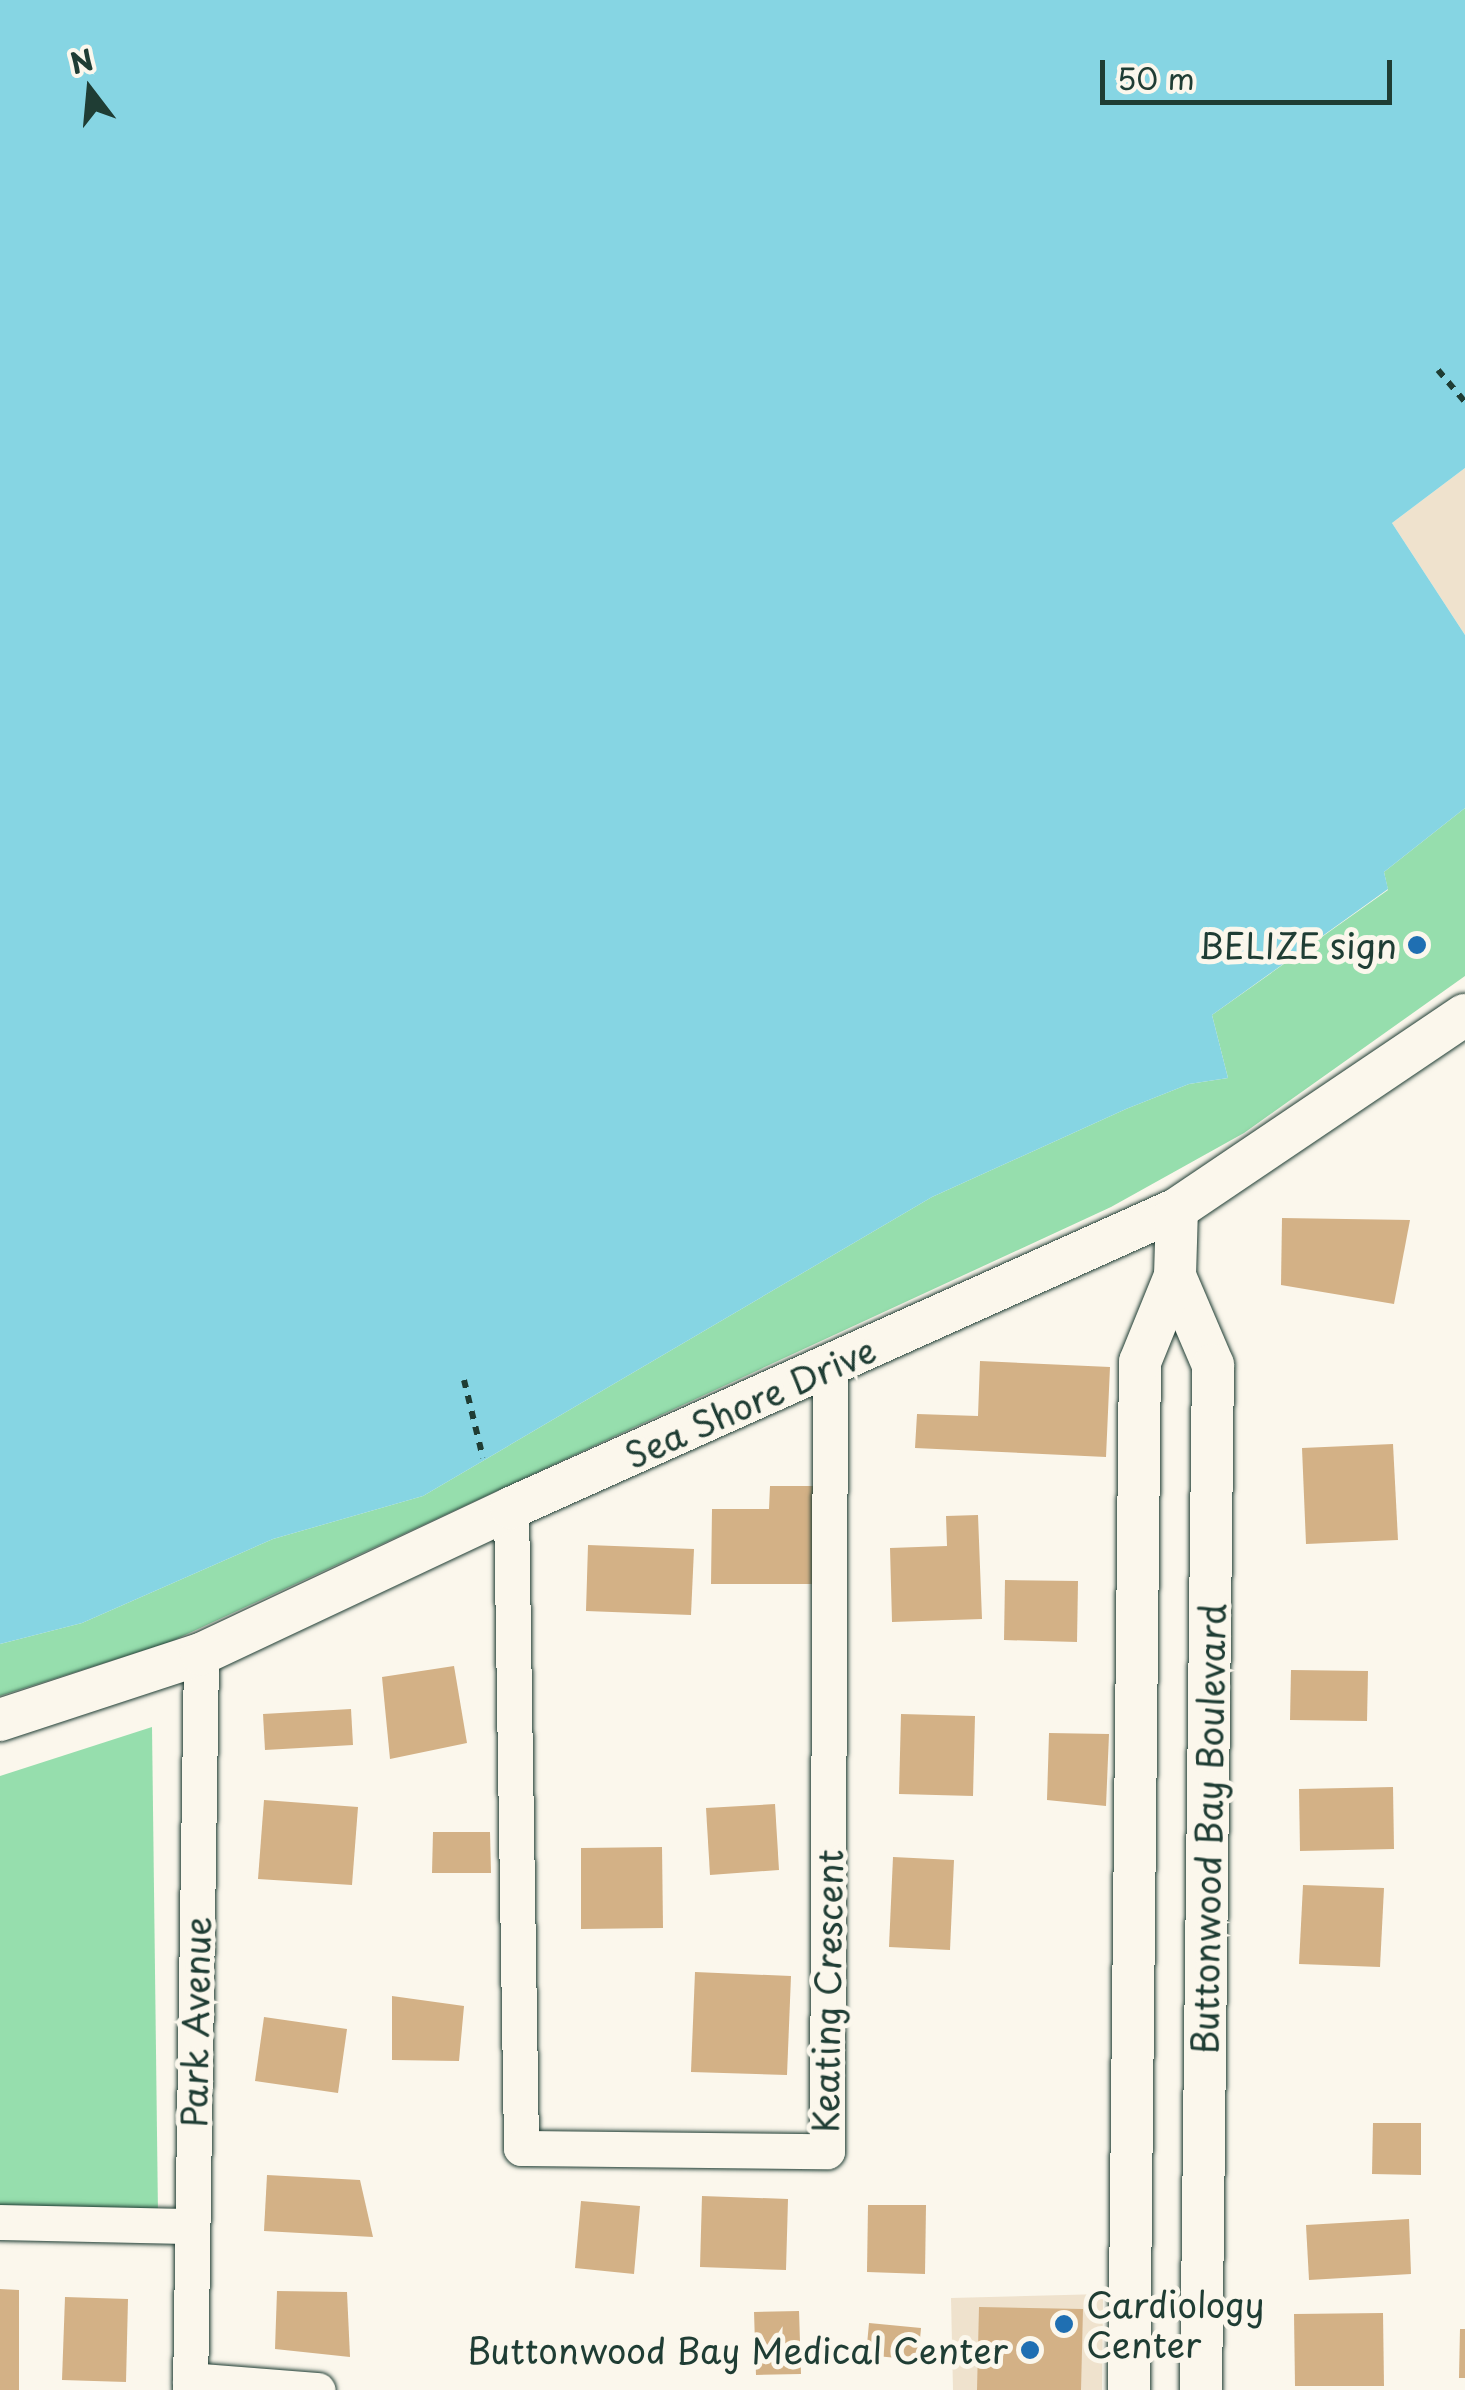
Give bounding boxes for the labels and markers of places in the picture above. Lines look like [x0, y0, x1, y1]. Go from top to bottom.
place label: BELIZE sign [1196, 924, 1397, 966]
marker: BELIZE sign [1406, 934, 1428, 956]
place label: Cardiology Center [1086, 2283, 1264, 2365]
marker: Cardiology Center [1051, 2311, 1077, 2337]
place label: Buttonwood Bay Medical Center [463, 2329, 1008, 2371]
marker: Buttonwood Bay Medical Center [1017, 2337, 1043, 2363]

